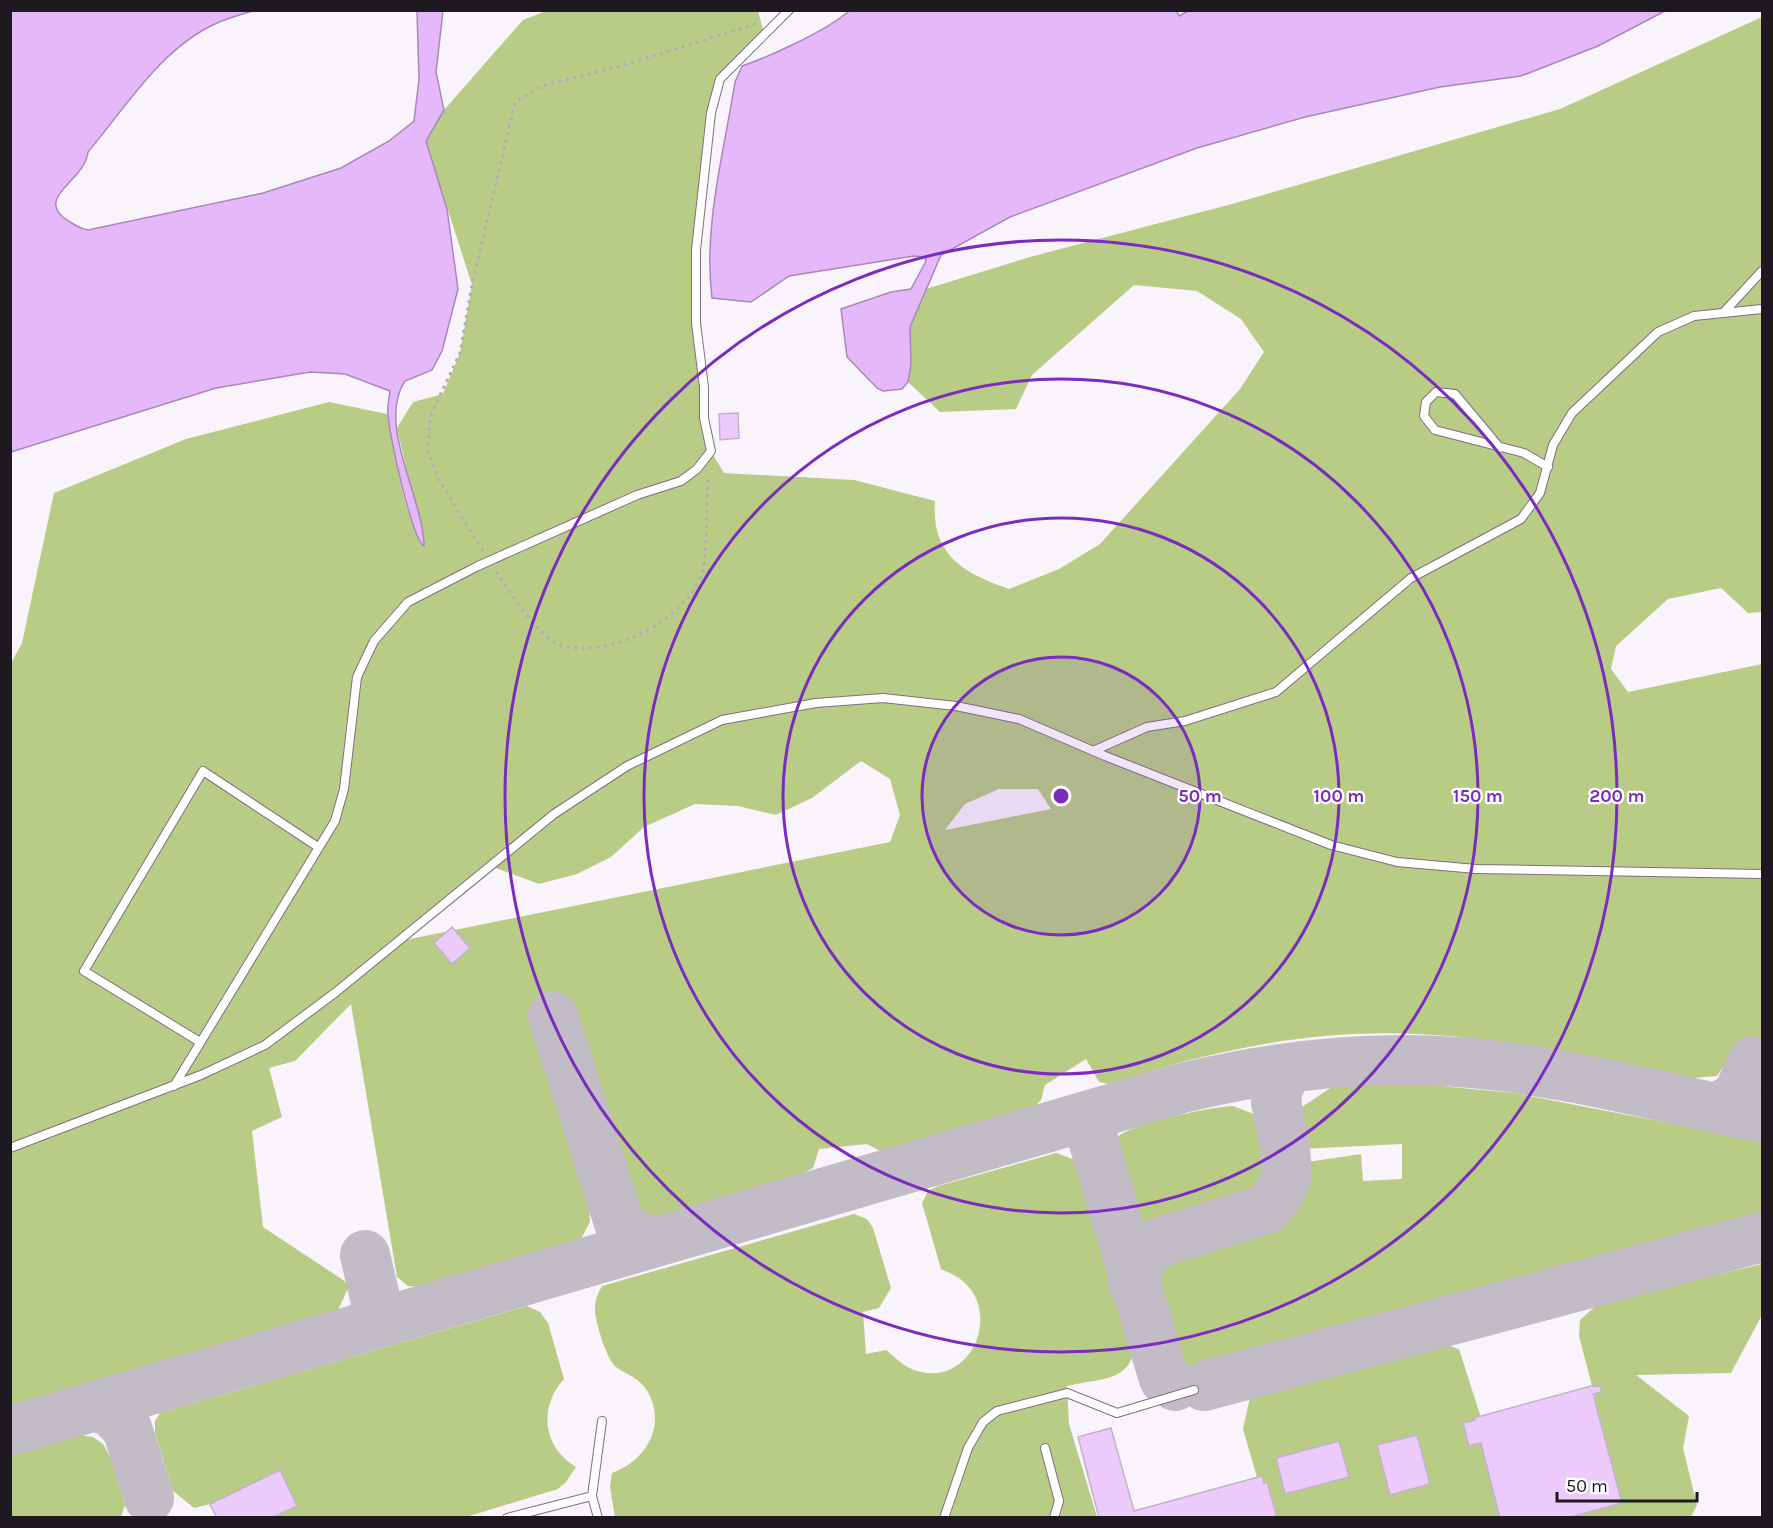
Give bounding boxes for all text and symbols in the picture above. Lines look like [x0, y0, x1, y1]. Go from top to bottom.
text: 50 m [1178, 785, 1222, 807]
text: 100 m [1314, 785, 1364, 807]
text: 150 m [1453, 785, 1503, 807]
text: 200 m [1589, 785, 1645, 807]
centre of rings [1051, 786, 1071, 806]
scale bar [1557, 1465, 1696, 1503]
text: 50 m [1566, 1475, 1608, 1497]

